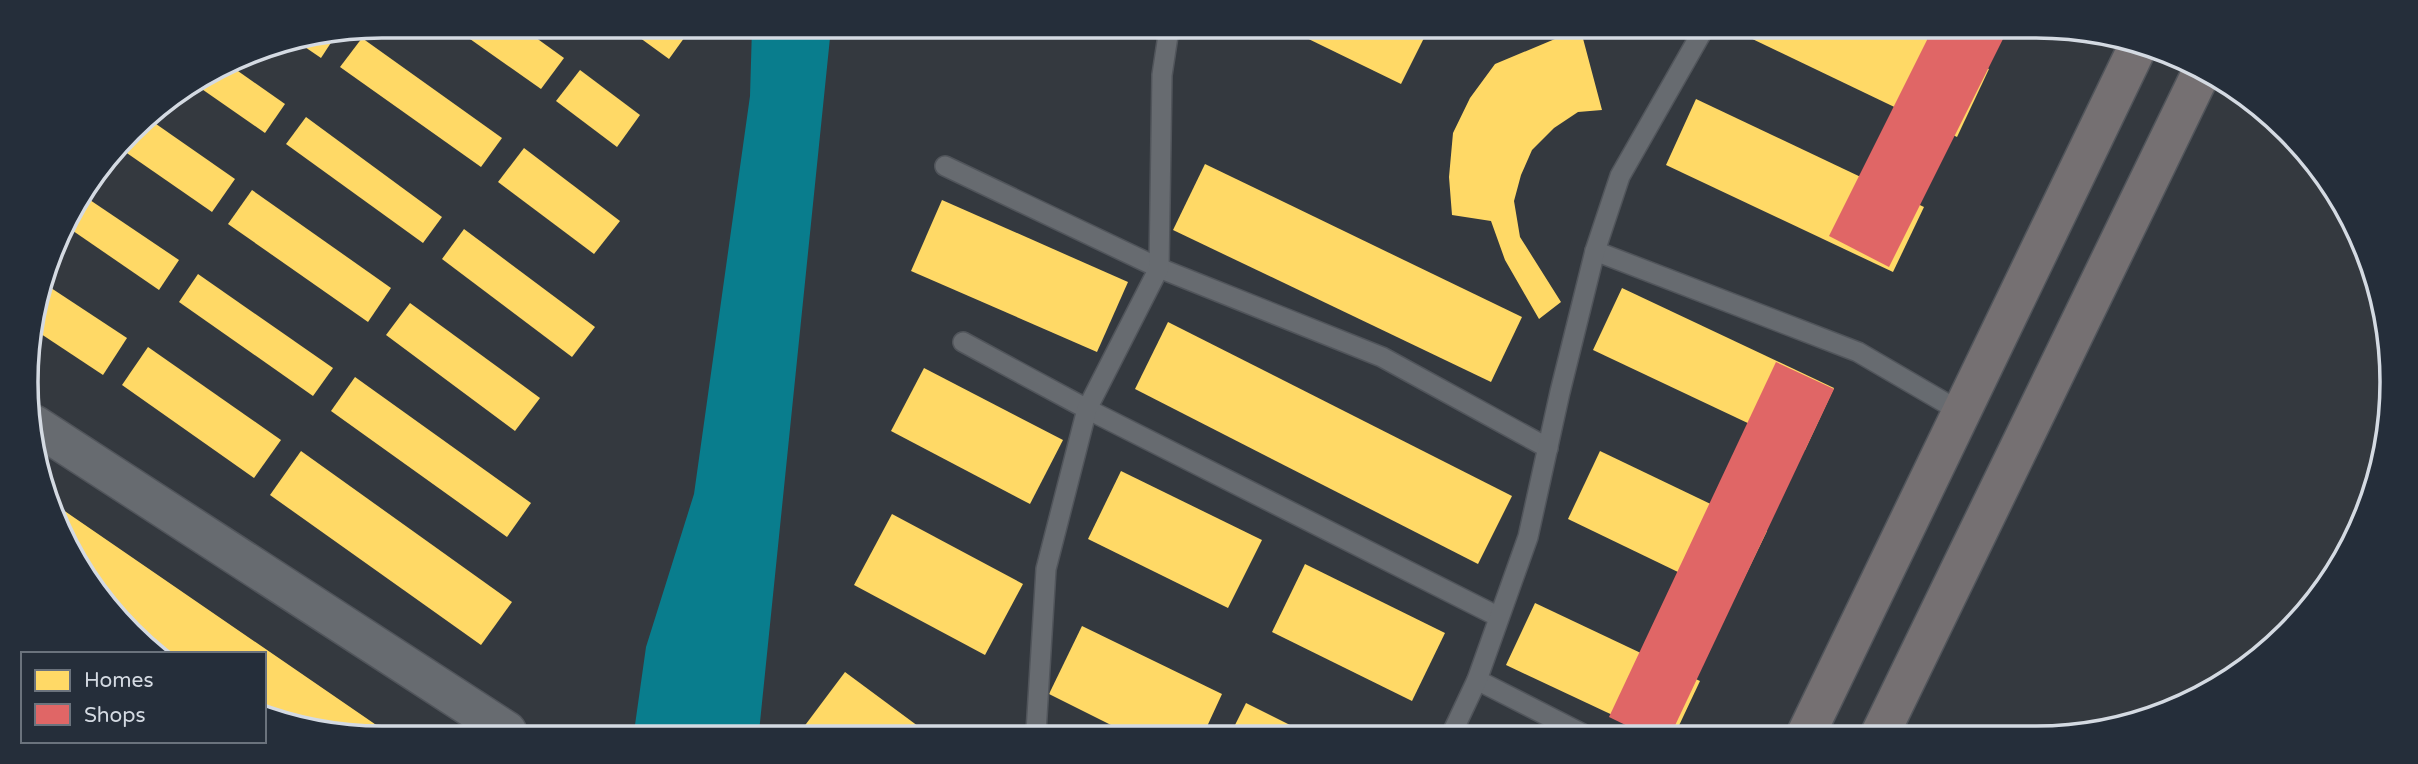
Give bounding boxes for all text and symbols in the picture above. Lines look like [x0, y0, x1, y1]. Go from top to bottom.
legend [21, 652, 266, 743]
text: Homes [84, 668, 154, 693]
text: Shops [84, 703, 146, 728]

